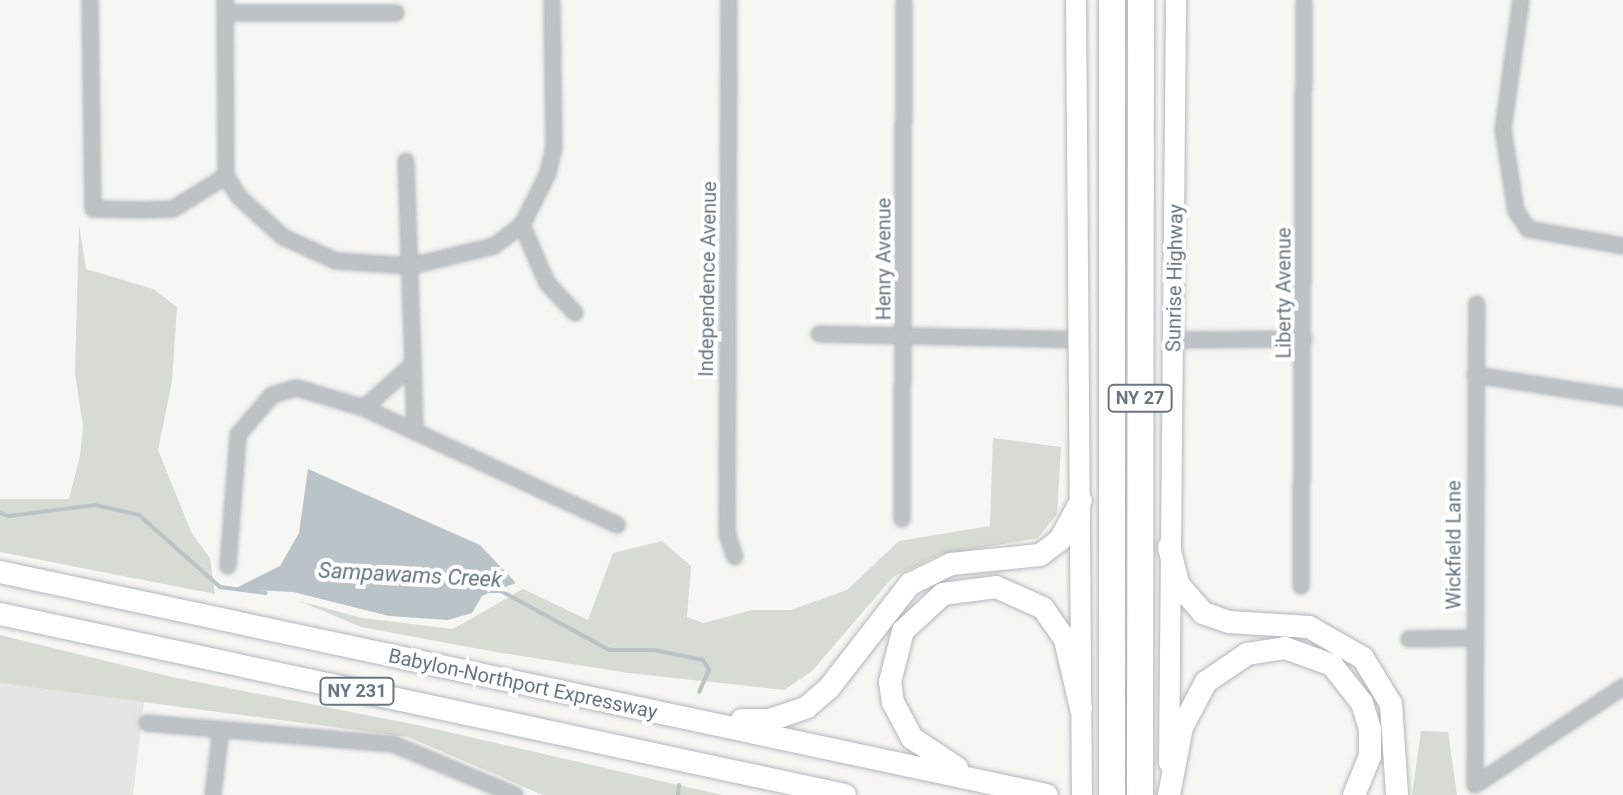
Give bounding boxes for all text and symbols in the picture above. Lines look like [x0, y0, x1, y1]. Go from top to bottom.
street label: Independence Avenue [694, 181, 722, 377]
street label: Henry Avenue [872, 198, 896, 320]
street label: Sunrise Highway [1162, 204, 1188, 352]
street label: Liberty Avenue [1272, 227, 1296, 359]
road number: NY 27 [1106, 384, 1174, 412]
street label: Wickfield Lane [1442, 480, 1466, 610]
water label: Sampawams Creek [318, 557, 502, 593]
street label: Babylon-Northport Expressway [386, 644, 660, 724]
road number: NY 231 [319, 677, 395, 705]

